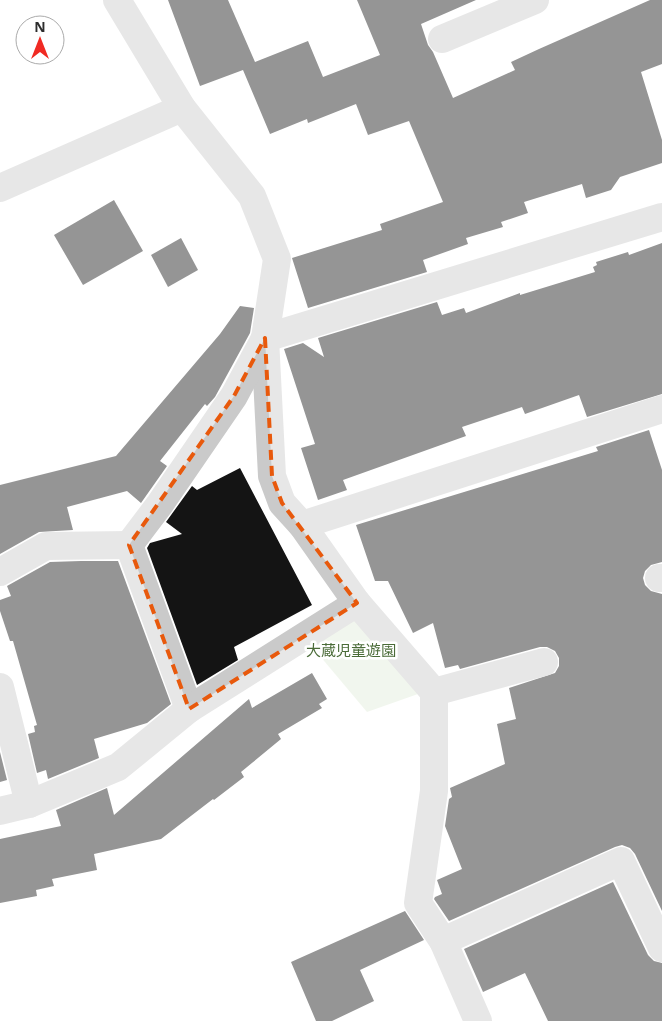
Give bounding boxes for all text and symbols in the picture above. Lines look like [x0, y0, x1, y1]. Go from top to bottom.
north arrow [15, 15, 65, 65]
text: N [34, 17, 46, 36]
park label: 大蔵児童遊園 [306, 640, 396, 660]

